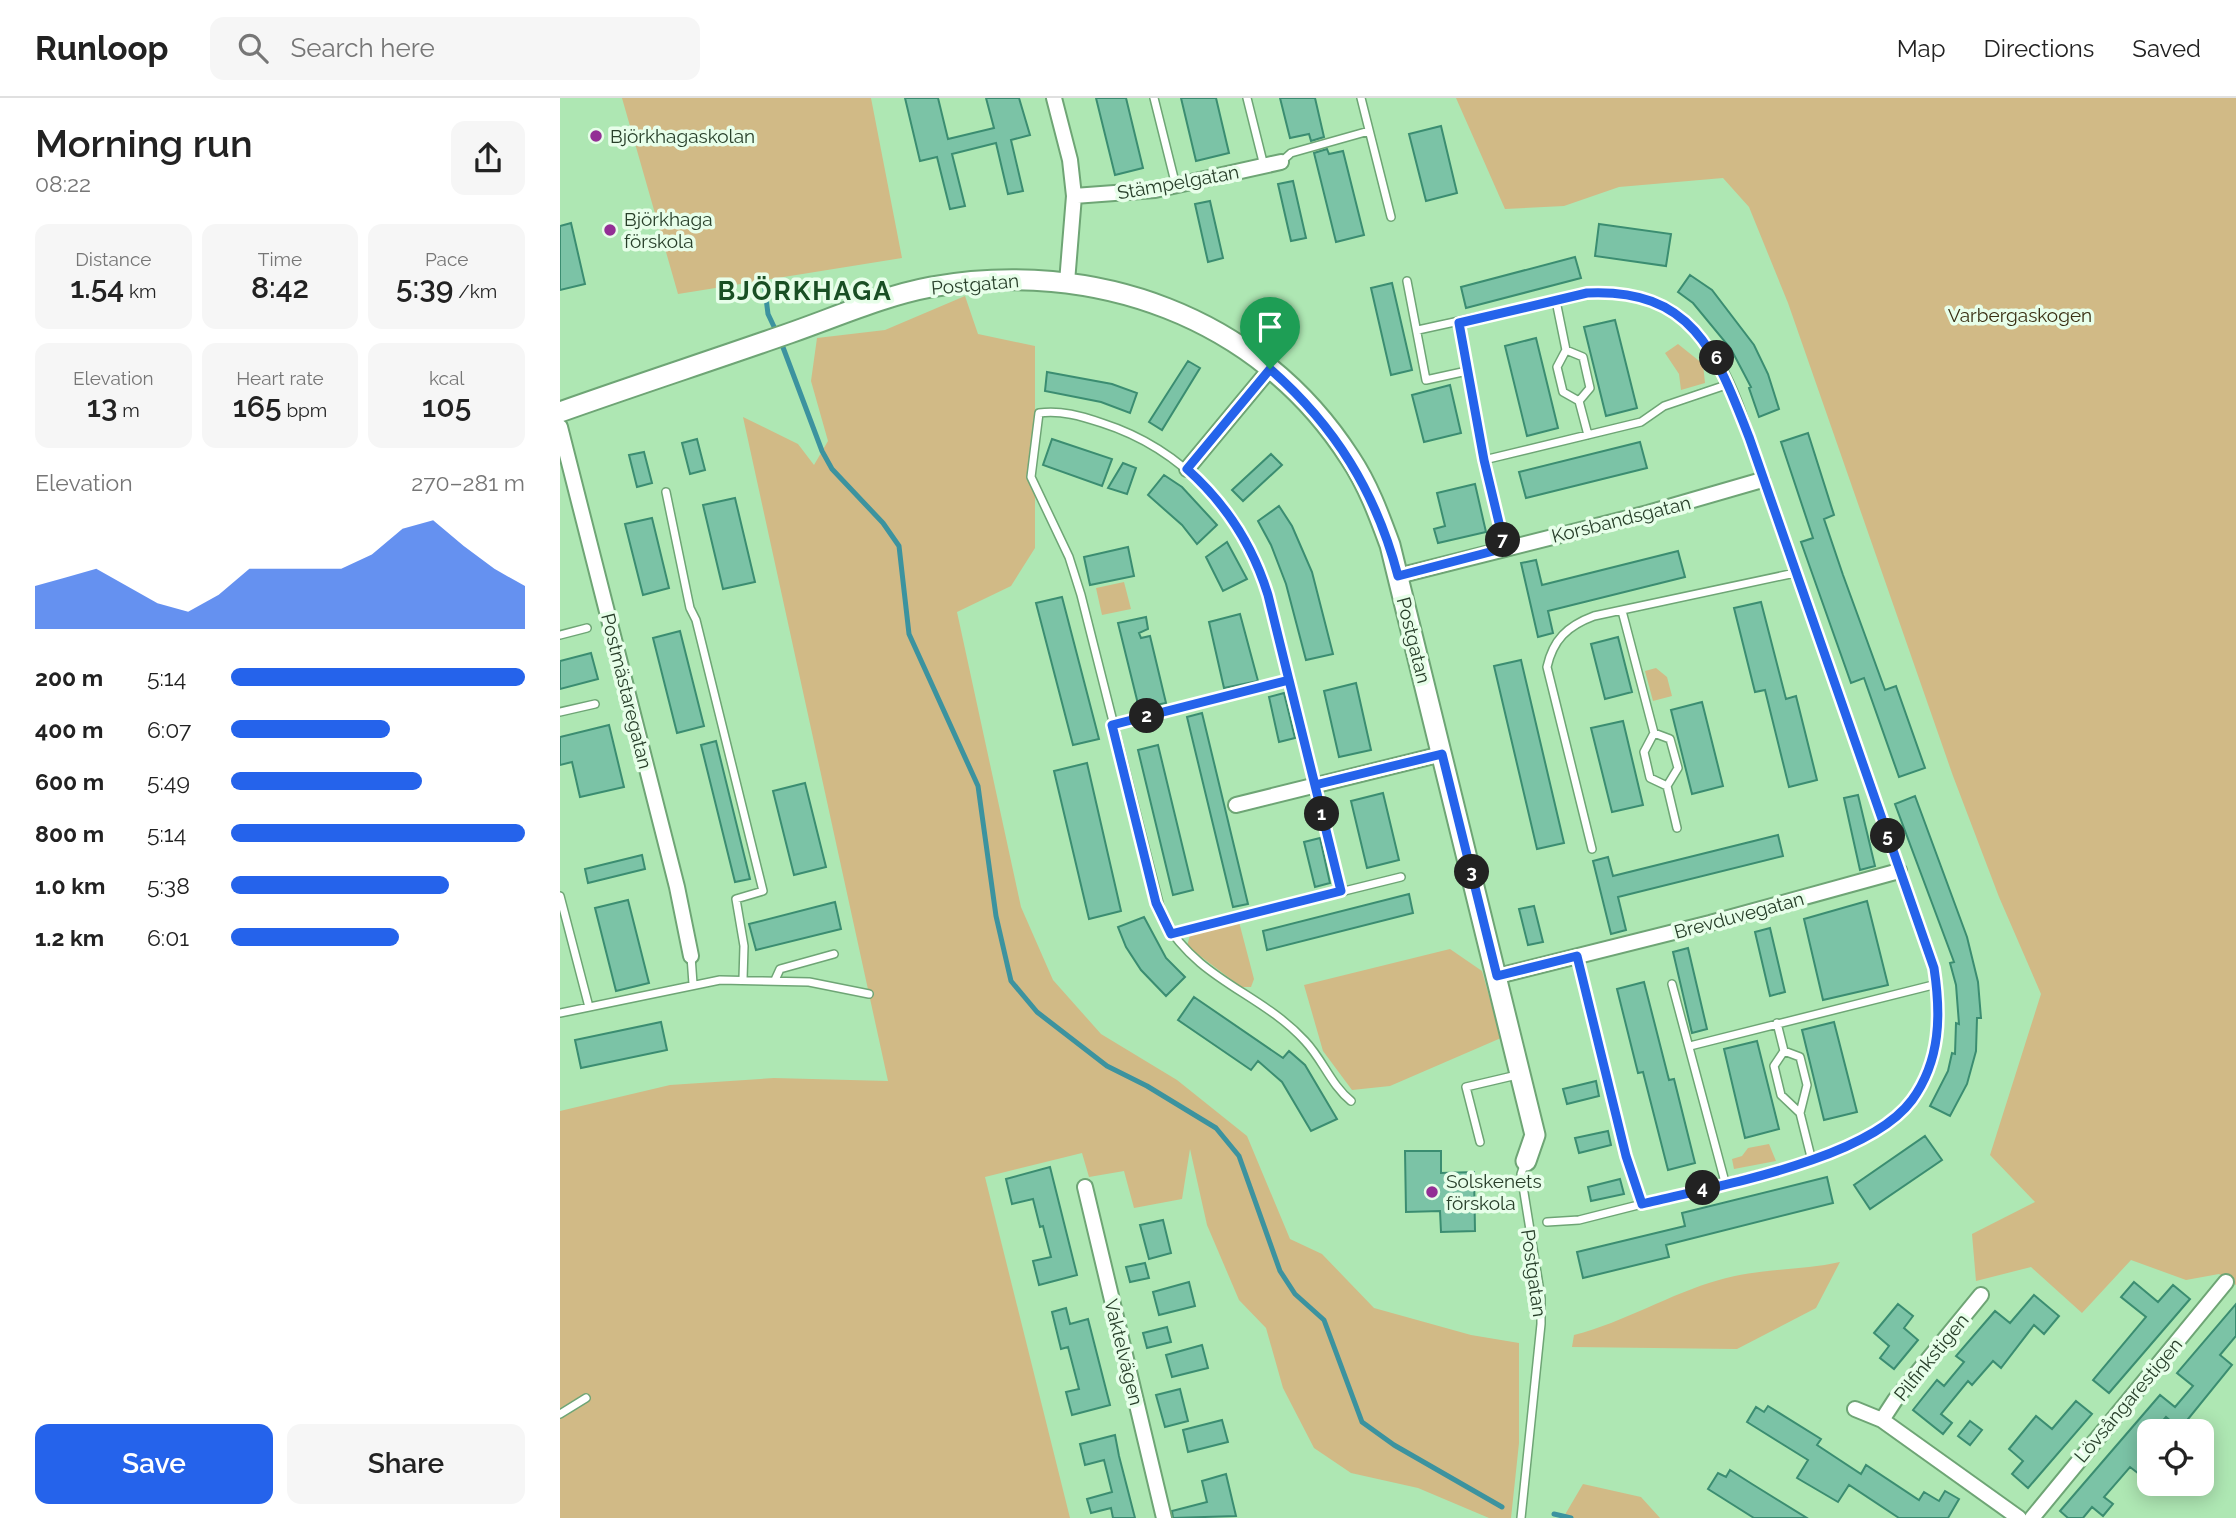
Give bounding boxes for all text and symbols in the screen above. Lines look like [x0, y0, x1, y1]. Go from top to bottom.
search box [210, 17, 700, 80]
text: Runloop [35, 29, 168, 68]
icon: search [234, 29, 272, 67]
text: Search here [290, 33, 435, 63]
text: Map [1897, 34, 1946, 63]
text: Directions [1984, 34, 2094, 63]
text: Saved [2132, 34, 2201, 63]
text: Morning run [35, 121, 253, 166]
button: share [451, 121, 525, 195]
place label: Björkhagaskolan [610, 125, 755, 147]
marker: Björkhagaskolan [588, 128, 604, 144]
street label: Stämpelgatan [1115, 160, 1241, 204]
text: 08:22 [35, 170, 91, 197]
place label: Björkhaga förskola [624, 208, 713, 252]
marker: Björkhaga förskola [602, 222, 618, 238]
text: Distance [75, 248, 151, 270]
text: Time [258, 248, 302, 270]
text: Pace [425, 248, 468, 270]
street label: Postgatan [930, 269, 1020, 299]
text: 1.54 [70, 270, 124, 305]
text: 8:42 [251, 270, 309, 305]
text: 5:39 [396, 270, 453, 305]
district label: BJÖRKHAGA [717, 276, 893, 306]
text: km [124, 280, 157, 302]
text: /km [453, 280, 497, 302]
pin [1240, 297, 1300, 369]
park label: Varbergaskogen [1948, 304, 2092, 326]
icon: arrive [1251, 308, 1289, 346]
pin: 6 [1700, 341, 1734, 376]
text: 6 [1711, 346, 1722, 368]
text: Elevation [73, 367, 154, 389]
text: Heart rate [236, 367, 324, 389]
text: kcal [429, 367, 464, 389]
text: 13 [87, 389, 117, 424]
text: 165 [233, 389, 282, 424]
text: 105 [422, 389, 471, 424]
text: m [117, 399, 140, 421]
text: bpm [282, 399, 327, 421]
text: Elevation [35, 469, 133, 496]
text: 270–281 m [411, 469, 525, 496]
street label: Korsbandsgatan [1549, 491, 1693, 547]
pin: 7 [1486, 522, 1520, 558]
text: 7 [1497, 528, 1508, 550]
street label: Postgatan [1393, 595, 1435, 685]
street label: Postmästaregatan [597, 611, 657, 771]
text: 200 m [35, 664, 103, 691]
text: 5:14 [147, 664, 186, 691]
pin: 2 [1130, 698, 1164, 734]
text: 2 [1141, 704, 1152, 726]
text: 400 m [35, 716, 103, 743]
text: 6:07 [147, 716, 191, 743]
text: 600 m [35, 768, 104, 795]
text: 5:49 [147, 768, 190, 795]
pin: 1 [1304, 796, 1340, 832]
text: 1 [1317, 802, 1326, 824]
pin: 5 [1870, 818, 1906, 854]
text: 800 m [35, 820, 104, 847]
text: 5:14 [147, 820, 186, 847]
text: 5 [1882, 824, 1893, 846]
pin: 3 [1454, 854, 1490, 890]
text: 3 [1466, 860, 1477, 882]
text: 1.0 km [35, 872, 105, 899]
text: 5:38 [147, 872, 190, 899]
street label: Brevduvegatan [1672, 887, 1806, 943]
text: 1.2 km [35, 924, 104, 951]
text: 6:01 [147, 924, 189, 951]
place label: Solskenets förskola [1446, 1170, 1542, 1214]
pin: 4 [1686, 1170, 1720, 1206]
text: 4 [1697, 1176, 1708, 1198]
marker: Solskenets förskola [1424, 1184, 1440, 1200]
street label: Postgatan [1517, 1228, 1551, 1318]
street label: Vaktelvägen [1100, 1297, 1148, 1407]
street label: Pilfinkstigen [1889, 1309, 1973, 1405]
street label: Lövsångarestigen [2070, 1333, 2186, 1467]
map controls [2137, 1419, 2214, 1496]
button: locate [2137, 1419, 2214, 1496]
button: Save [35, 1424, 273, 1504]
button: Share [287, 1424, 525, 1504]

